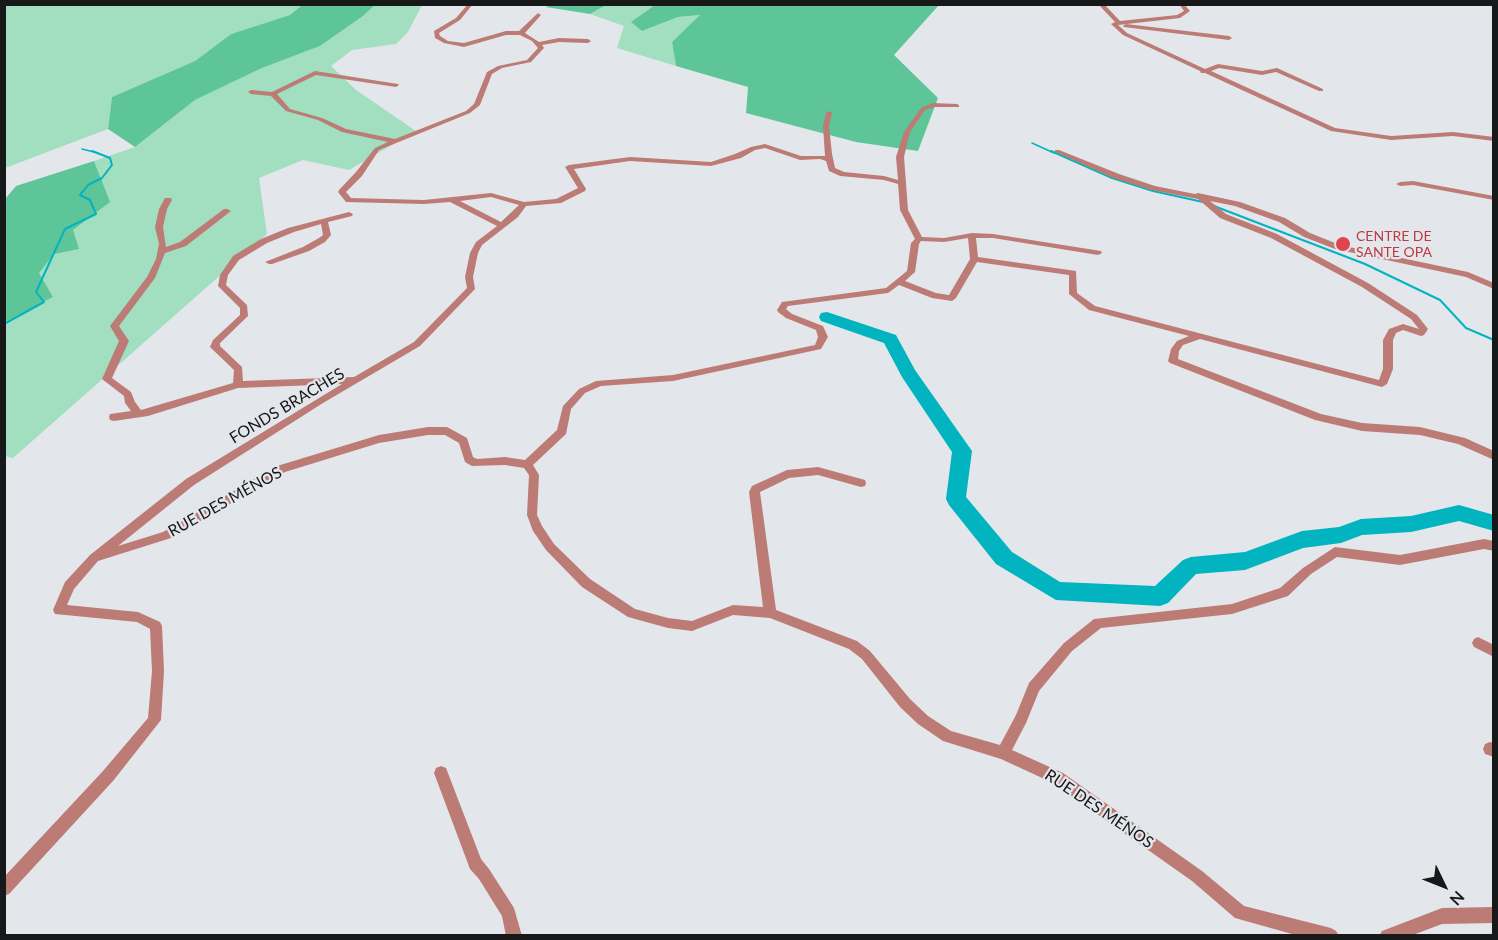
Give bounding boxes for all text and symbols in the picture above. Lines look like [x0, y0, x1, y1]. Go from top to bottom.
place label: CENTRE DE SANTE OPA [1356, 228, 1432, 260]
marker: CENTRE DE SANTE OPA [1334, 235, 1352, 253]
street label: FONDS BRACHES [226, 364, 348, 448]
street label: RUE DES MÉNOS [165, 463, 285, 541]
street label: RUE DES MÉNOS [1041, 766, 1157, 852]
north arrow [1414, 856, 1474, 916]
text: N [1446, 888, 1469, 910]

